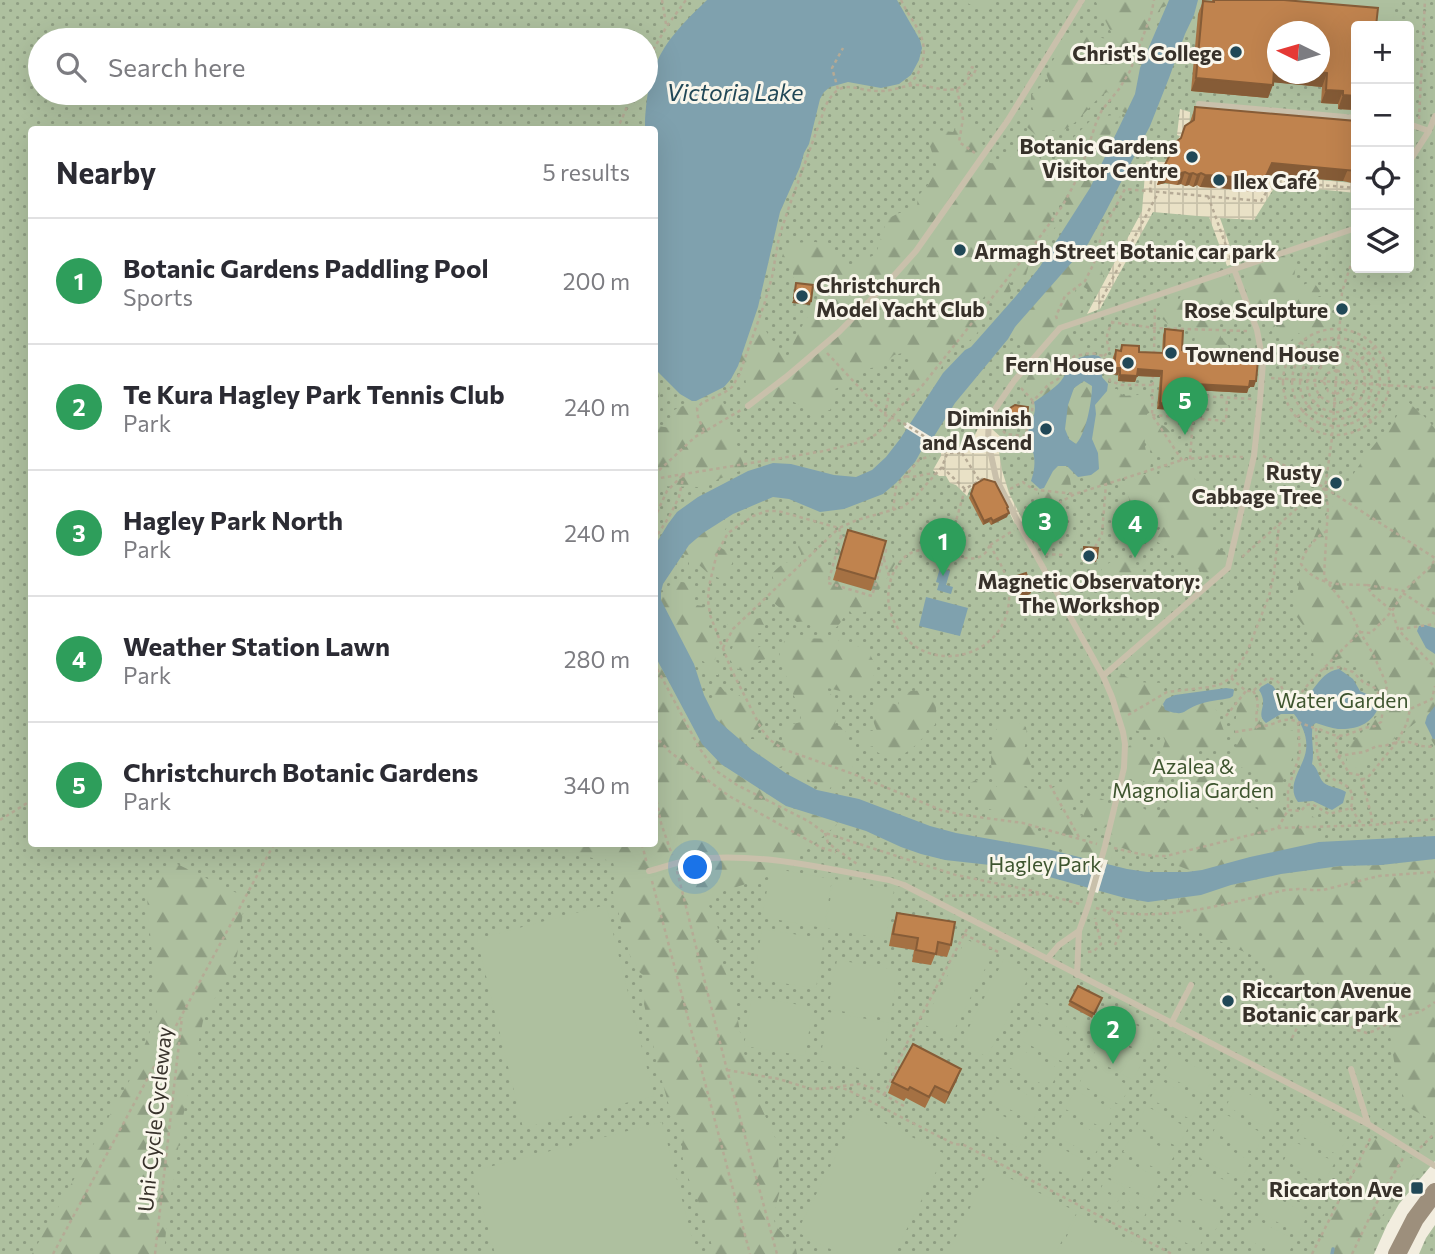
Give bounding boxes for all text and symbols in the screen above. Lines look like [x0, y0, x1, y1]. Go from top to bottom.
north arrow [1267, 21, 1330, 84]
map controls [1351, 21, 1414, 273]
button: + [1351, 21, 1414, 84]
search box [28, 28, 658, 105]
place label: Christ's College [1072, 40, 1222, 65]
marker: Christ's College [1228, 44, 1244, 60]
icon: search [52, 48, 90, 86]
text: Search here [108, 51, 246, 82]
water label: Victoria Lake [667, 78, 803, 106]
button: − [1351, 84, 1414, 147]
place label: Botanic Gardens Visitor Centre [1019, 133, 1178, 182]
button: locate [1351, 147, 1414, 210]
marker: Botanic Gardens Visitor Centre [1184, 149, 1200, 165]
text: Nearby [56, 153, 156, 190]
text: 5 results [542, 158, 630, 186]
place label: Ilex Café [1233, 168, 1317, 193]
marker: Ilex Café [1211, 172, 1227, 188]
button: layers [1351, 210, 1414, 273]
place label: Armagh Street Botanic car park [974, 238, 1276, 263]
marker: Armagh Street Botanic car park [952, 242, 968, 258]
text: Botanic Gardens Paddling Pool [123, 252, 489, 283]
text: 1 [74, 267, 84, 295]
text: 200 m [563, 267, 630, 295]
place label: Christchurch Model Yacht Club [816, 272, 985, 321]
text: Sports [123, 283, 193, 311]
marker: Christchurch Model Yacht Club [794, 288, 810, 304]
place label: Rose Sculpture [1184, 297, 1328, 322]
marker: Rose Sculpture [1334, 301, 1350, 317]
place label: Townend House [1185, 341, 1339, 366]
marker: Townend House [1163, 345, 1179, 361]
place label: Fern House [1005, 351, 1114, 376]
marker: Fern House [1120, 355, 1136, 371]
pin: 5 [1162, 377, 1208, 435]
text: Te Kura Hagley Park Tennis Club [123, 378, 505, 409]
text: 2 [72, 393, 86, 421]
text: 240 m [564, 393, 630, 421]
place label: Diminish and Ascend [922, 405, 1032, 454]
text: Park [123, 409, 171, 437]
marker: Diminish and Ascend [1038, 421, 1054, 437]
place label: Rusty Cabbage Tree [1192, 459, 1322, 508]
marker: Rusty Cabbage Tree [1328, 475, 1344, 491]
pin: 3 [1022, 498, 1068, 556]
pin: 4 [1112, 500, 1158, 558]
text: Hagley Park North [123, 504, 343, 535]
pin: 1 [920, 518, 966, 576]
text: 3 [72, 519, 86, 547]
text: 240 m [564, 519, 630, 547]
text: Park [123, 535, 171, 563]
marker: Magnetic Observatory: The Workshop [1081, 548, 1097, 564]
place label: Magnetic Observatory: The Workshop [978, 568, 1200, 617]
text: Weather Station Lawn [123, 630, 390, 661]
text: 4 [72, 645, 86, 673]
text: 280 m [564, 645, 630, 673]
text: Park [123, 661, 171, 689]
park label: Water Garden [1276, 687, 1408, 712]
park label: Azalea & Magnolia Garden [1112, 753, 1274, 802]
text: Christchurch Botanic Gardens [123, 756, 478, 787]
text: 5 [72, 771, 86, 799]
text: 340 m [564, 771, 630, 799]
text: Park [123, 787, 171, 815]
your location [678, 850, 712, 884]
park label: Hagley Park [988, 851, 1102, 876]
place label: Riccarton Avenue Botanic car park [1242, 977, 1411, 1026]
marker: Riccarton Avenue Botanic car park [1220, 993, 1236, 1009]
pin: 2 [1090, 1006, 1136, 1064]
street label: Uni-Cycle Cycleway [132, 1025, 176, 1213]
place label: Riccarton Ave [1269, 1176, 1403, 1201]
marker: Riccarton Ave [1409, 1180, 1425, 1196]

